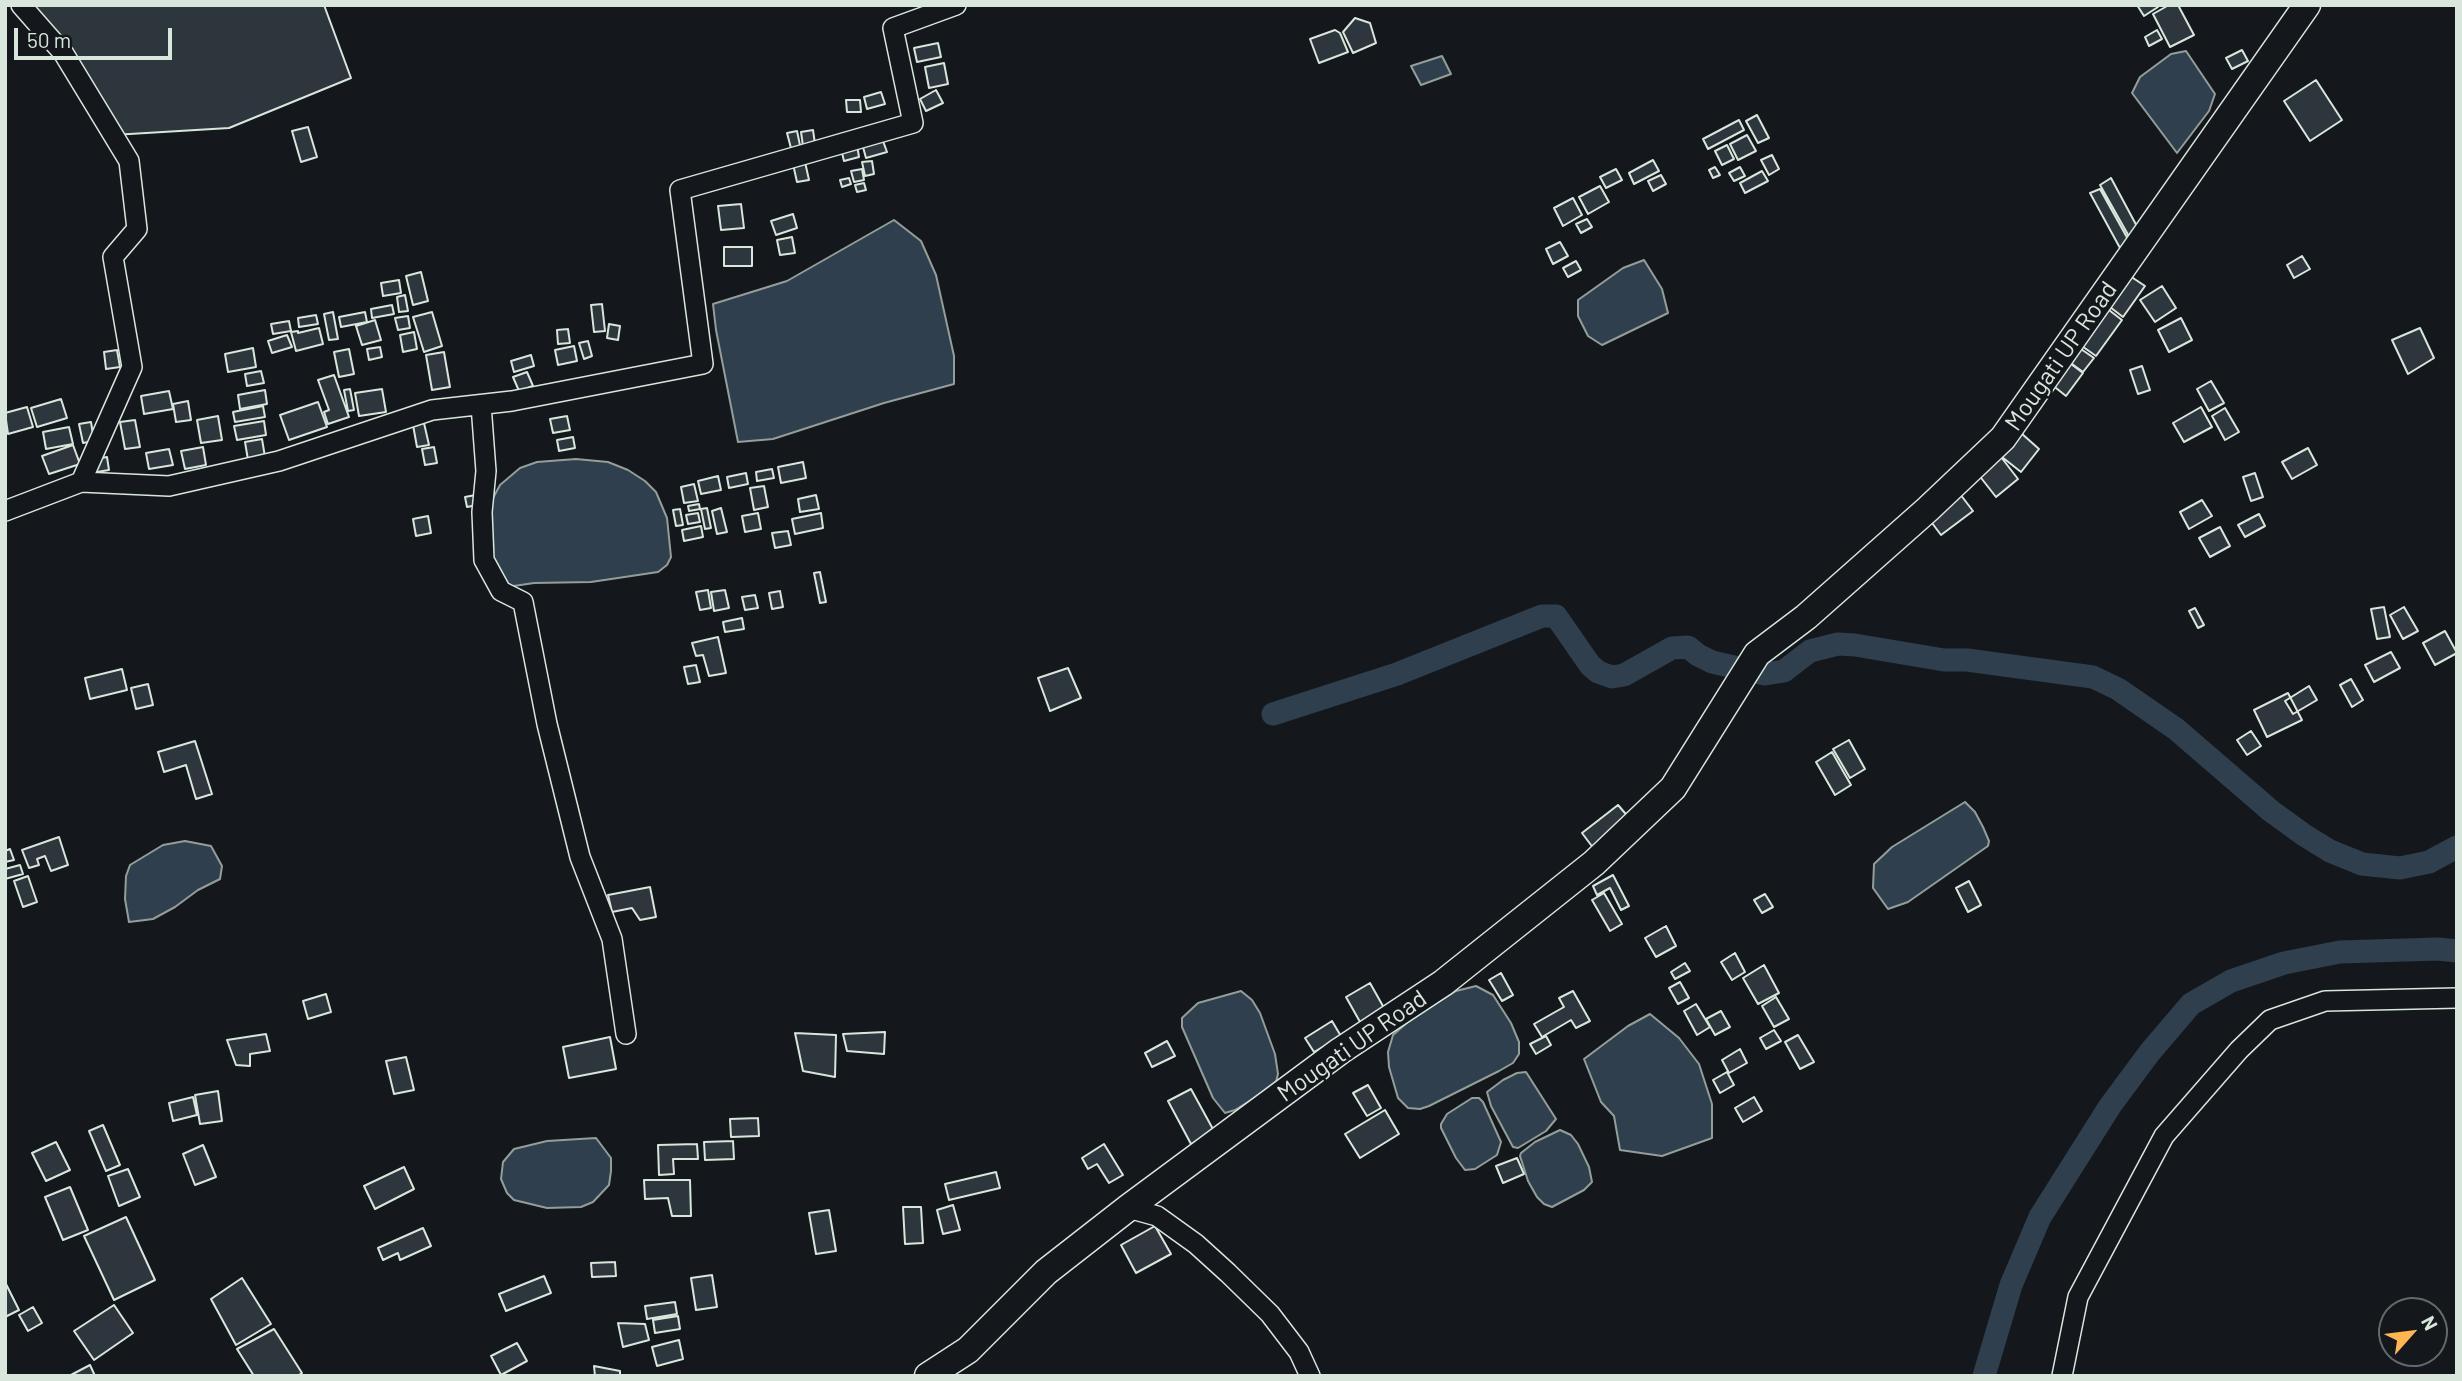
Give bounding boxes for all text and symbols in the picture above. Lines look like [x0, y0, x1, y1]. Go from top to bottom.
scale bar [18, 14, 175, 58]
text: 50 m [27, 27, 71, 52]
street label: Mougati UP Road [1999, 276, 2123, 436]
street label: Mougati UP Road [1272, 984, 1432, 1108]
north arrow [2378, 1297, 2448, 1367]
text: N [2417, 1312, 2443, 1334]

